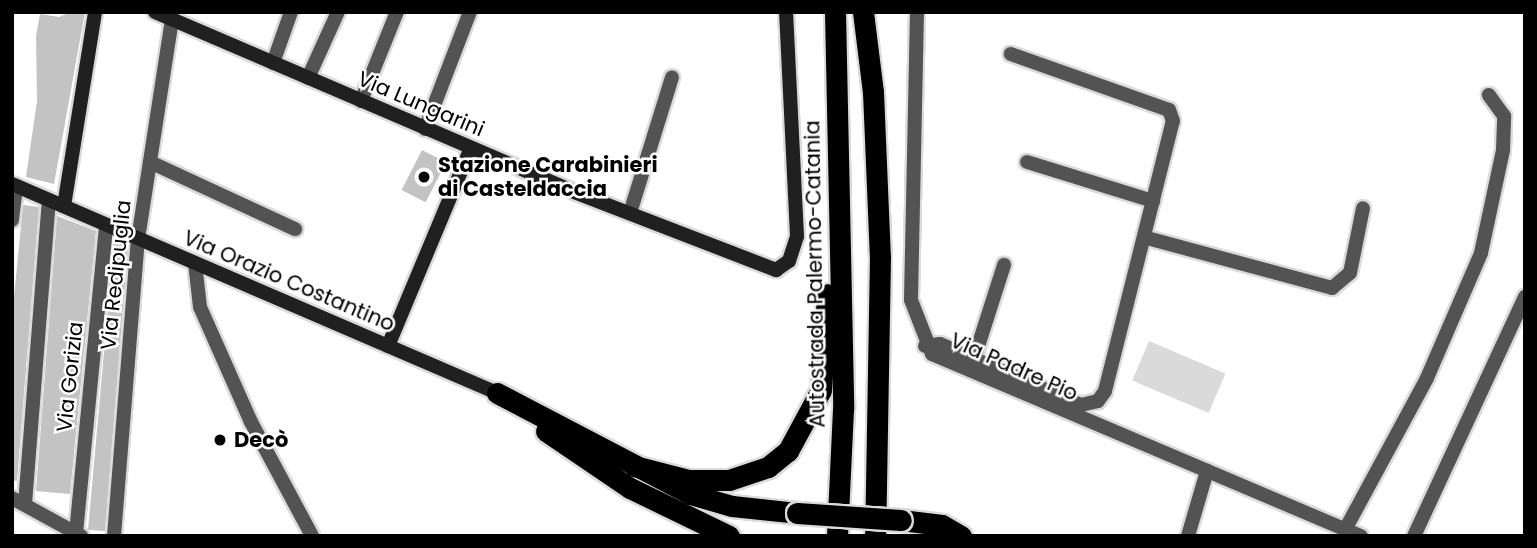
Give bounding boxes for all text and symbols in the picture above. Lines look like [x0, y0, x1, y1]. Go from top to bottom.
street label: Via Lungarini [354, 66, 488, 142]
street label: Autostrada Palermo-Catania [800, 120, 830, 428]
place label: Stazione Carabinieri di Casteldaccia [438, 152, 658, 202]
marker: Stazione Carabinieri di Casteldaccia [416, 169, 432, 185]
street label: Via Redipuglia [96, 199, 136, 351]
street label: Via Orazio Costantino [180, 225, 398, 337]
street label: Via Gorizia [52, 321, 88, 433]
street label: Via Padre Pio [946, 328, 1082, 406]
place label: Decò [234, 427, 288, 453]
marker: Decò [212, 432, 228, 448]

